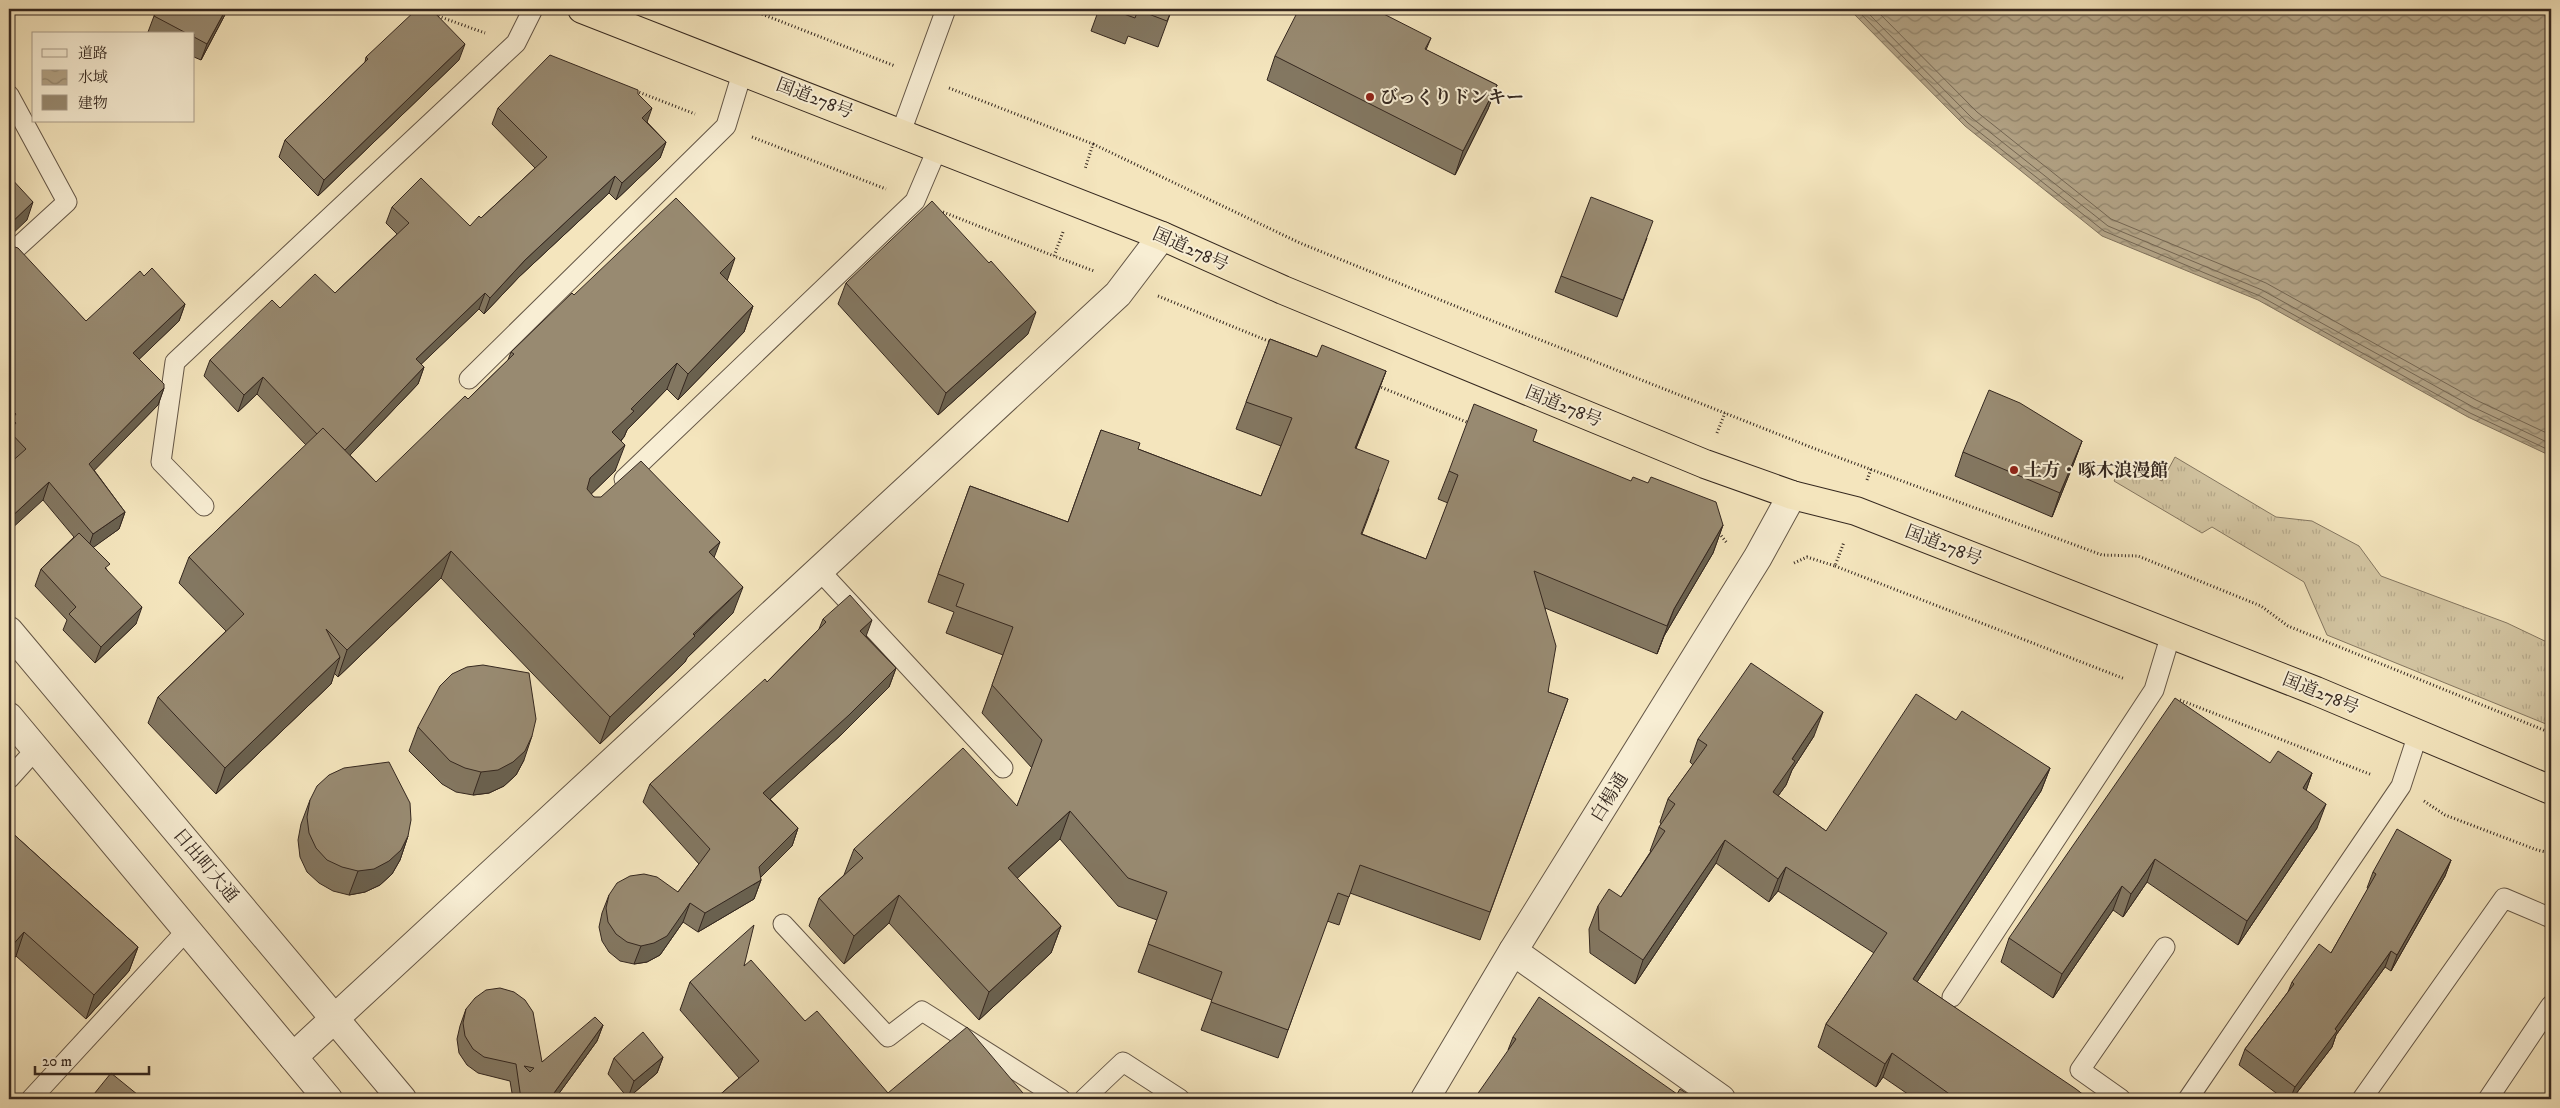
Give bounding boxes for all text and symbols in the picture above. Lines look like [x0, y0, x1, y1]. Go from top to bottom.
legend [32, 32, 195, 122]
text: 道路 [78, 44, 108, 63]
text: 水域 [78, 68, 108, 87]
street label: 国道278号 [773, 74, 856, 124]
place label: びっくりドンキー [1380, 87, 1524, 109]
marker: びっくりドンキー [1364, 91, 1376, 103]
text: 建物 [78, 94, 108, 113]
street label: 国道278号 [1149, 223, 1232, 276]
street label: 国道278号 [1522, 382, 1605, 432]
place label: 土方・啄木浪漫館 [2024, 460, 2168, 482]
marker: 土方・啄木浪漫館 [2008, 464, 2020, 476]
street label: 国道278号 [1902, 521, 1985, 571]
street label: 国道278号 [2279, 669, 2362, 719]
street label: 白楊通 [1586, 769, 1633, 826]
street label: 日出町大通 [168, 824, 243, 907]
scale bar [35, 1043, 149, 1075]
text: 20 m [42, 1052, 72, 1071]

